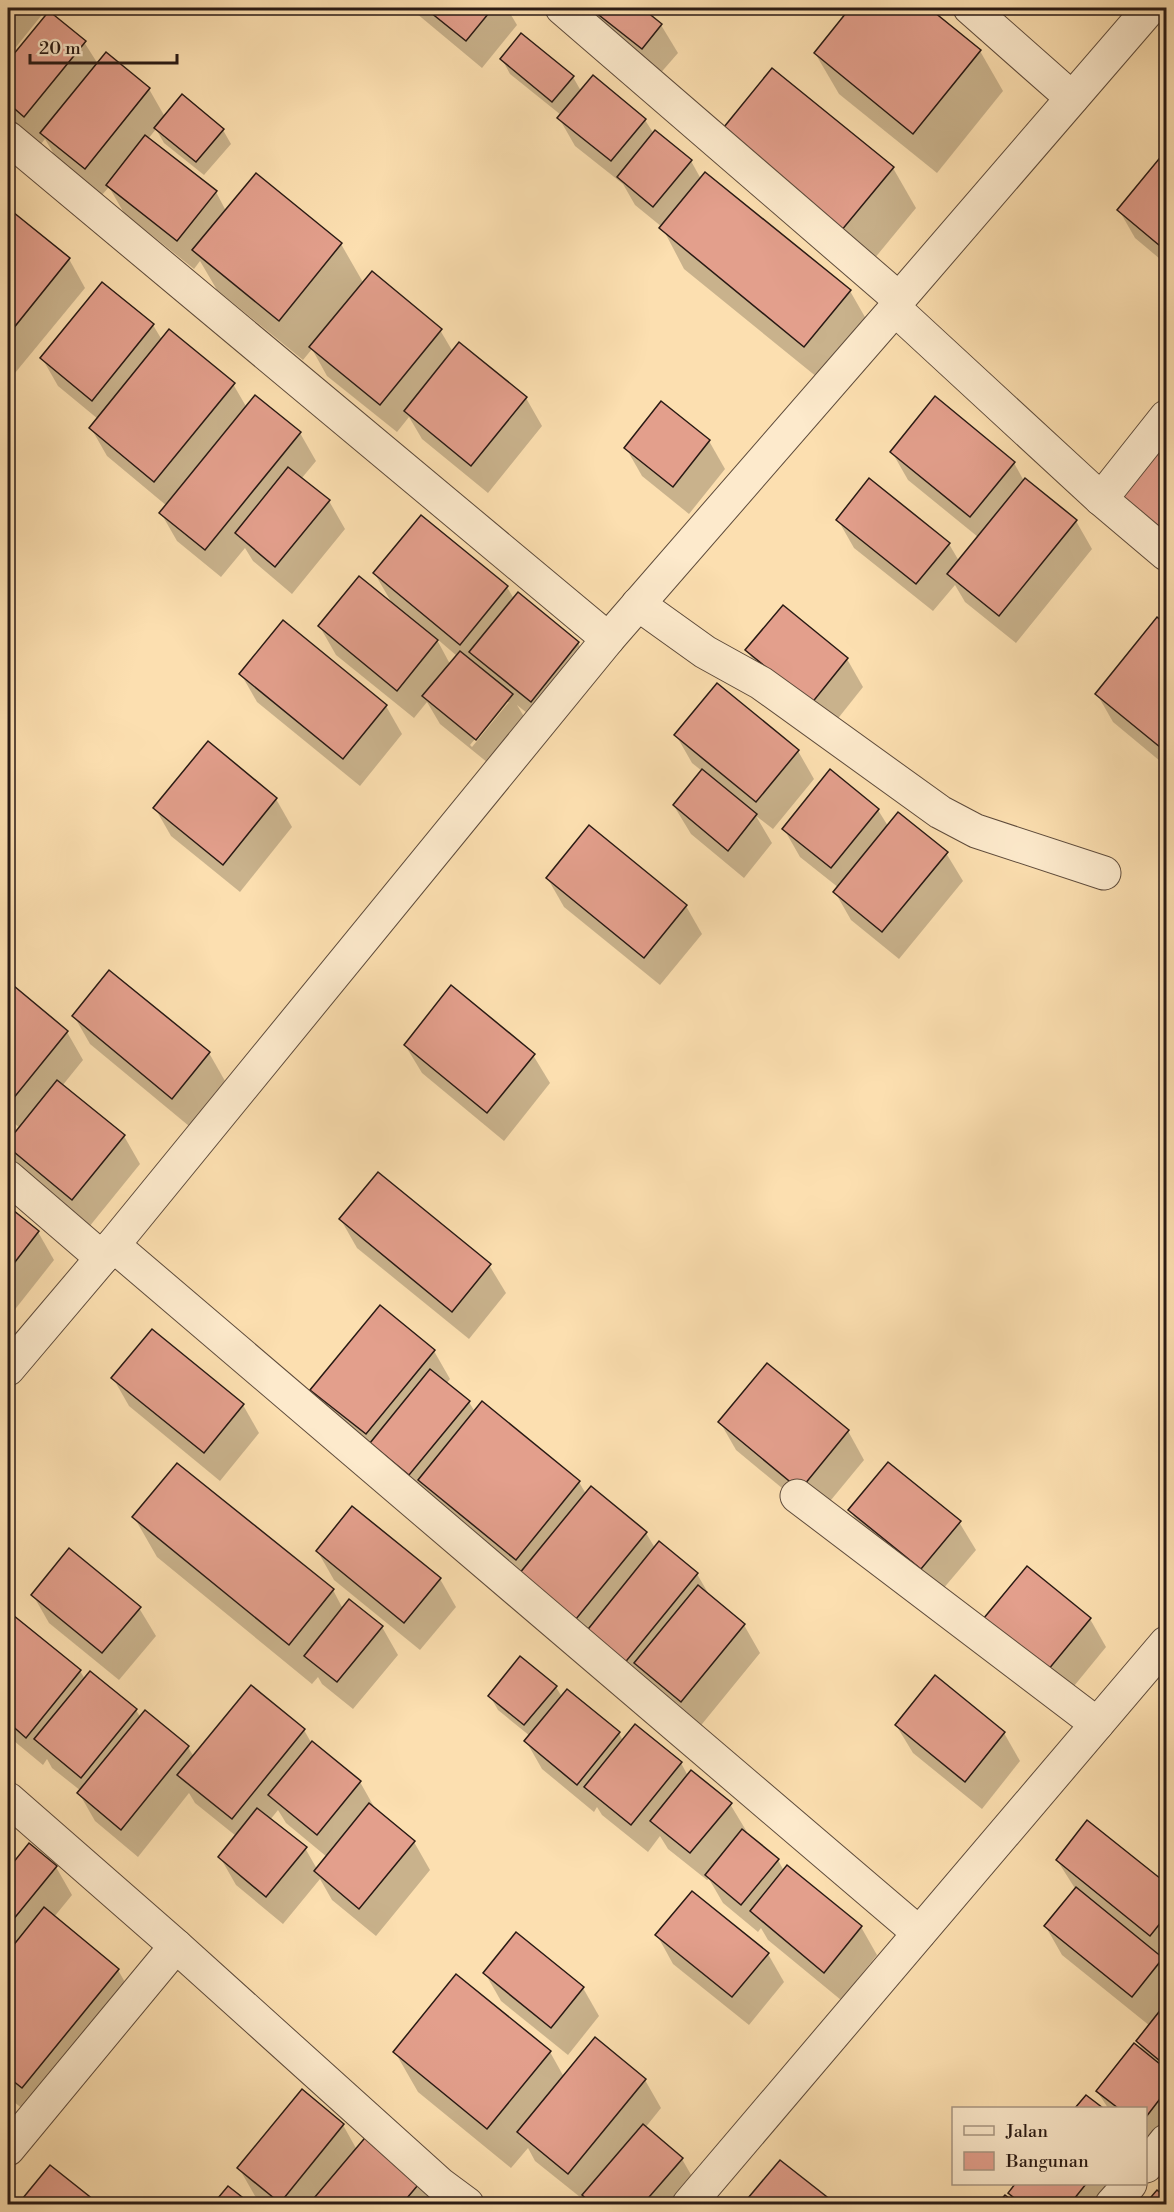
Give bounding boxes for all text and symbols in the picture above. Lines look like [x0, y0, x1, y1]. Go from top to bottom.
scale bar [30, 27, 177, 65]
text: 20 m [39, 37, 81, 60]
legend [952, 2107, 1147, 2185]
text: Jalan [1005, 2120, 1048, 2143]
text: Bangunan [1005, 2150, 1089, 2173]

